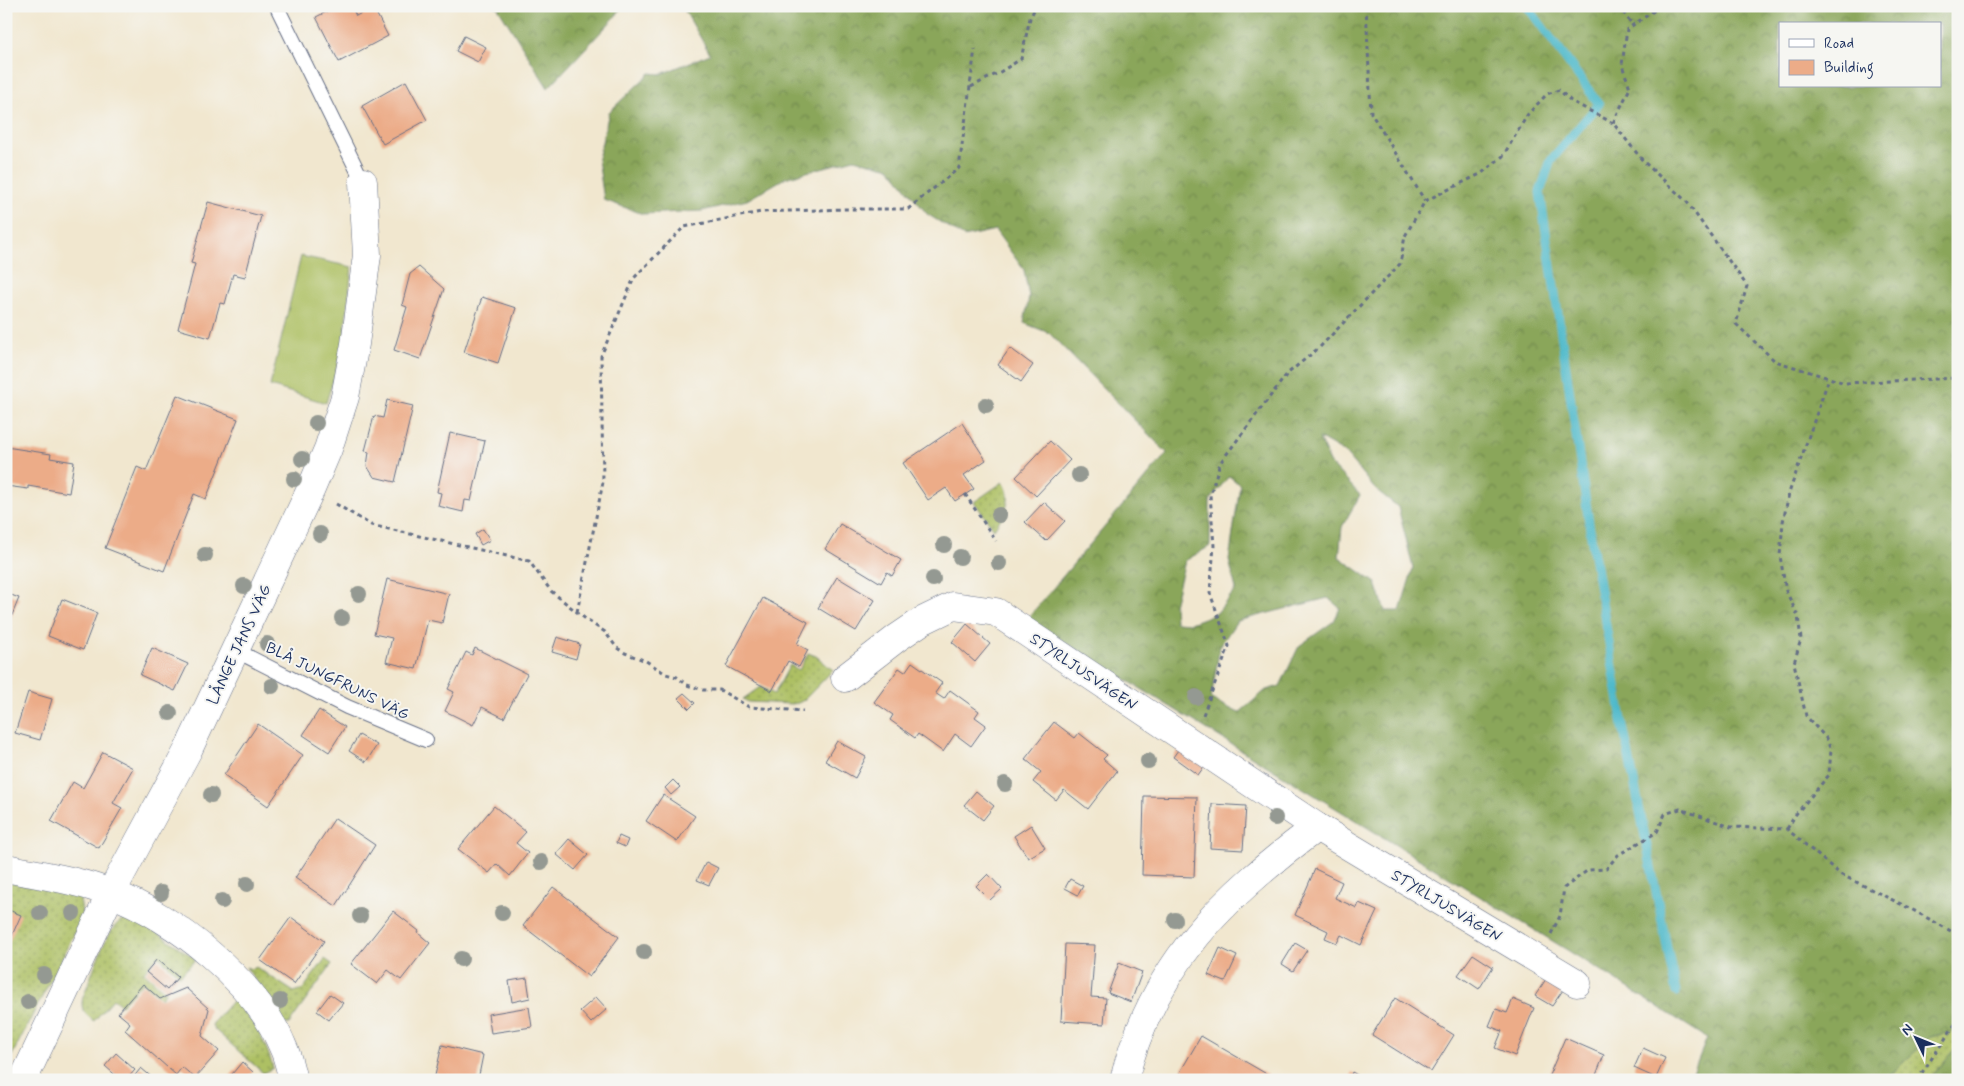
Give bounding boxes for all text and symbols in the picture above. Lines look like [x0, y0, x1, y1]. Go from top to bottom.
legend [1779, 22, 1942, 88]
text: Road [1824, 34, 1854, 54]
text: Building [1824, 58, 1874, 79]
street label: LÅNGE JANS VÄG [202, 581, 276, 708]
street label: STYRLJUSVÄGEN [1025, 628, 1141, 716]
street label: BLÅ JUNGFRUNS VÄG [262, 638, 412, 725]
street label: STYRLJUSVÄGEN [1387, 865, 1505, 948]
north arrow [1892, 1014, 1942, 1064]
text: N [1897, 1020, 1917, 1039]

